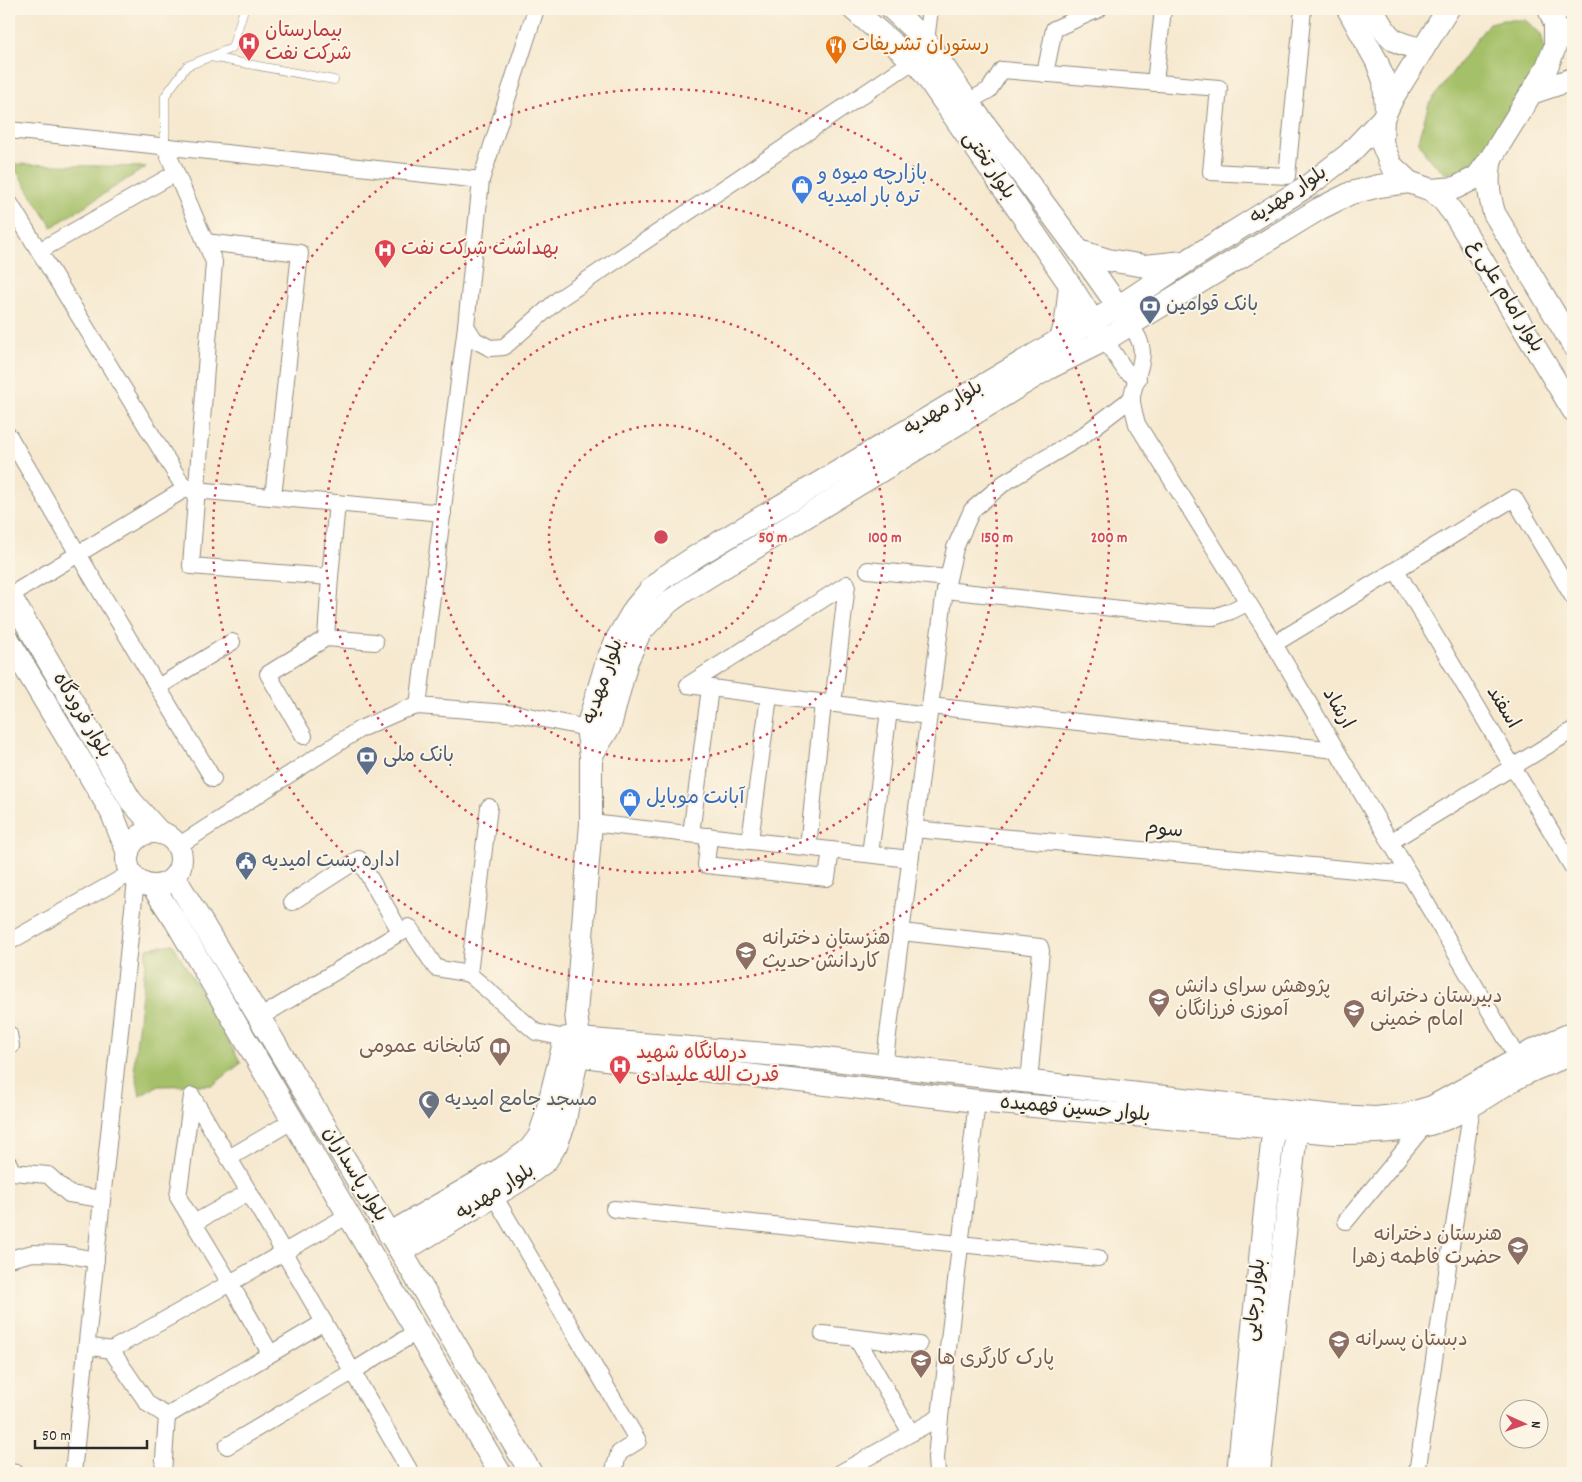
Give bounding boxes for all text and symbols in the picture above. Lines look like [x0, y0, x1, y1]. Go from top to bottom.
place label: بیمارستان شرکت نفت [265, 18, 352, 69]
hospital icon: بیمارستان شرکت نفت [237, 31, 261, 62]
place label: رستوران تشریفات [852, 32, 989, 60]
restaurant icon: رستوران تشریفات [824, 34, 848, 65]
street label: بلوار تختی [955, 126, 1021, 206]
street label: بلوار مهدیه [1245, 160, 1333, 232]
place label: بازارچه میوه و تره بار امیدیه [816, 161, 927, 212]
shop icon: بازارچه میوه و تره بار امیدیه [790, 174, 814, 205]
street label: بلوار امام علی ع [1460, 235, 1550, 359]
place label: بهداشت شرکت نفت [401, 236, 559, 264]
hospital icon: بهداشت شرکت نفت [373, 238, 397, 269]
place label: بانک قوامین [1166, 292, 1258, 320]
bank icon: بانک قوامین [1138, 294, 1162, 325]
street label: بلوار مهدیه [899, 374, 989, 444]
centre of rings [652, 528, 670, 546]
text: 50 m [759, 528, 787, 550]
text: 100 m [868, 528, 902, 550]
text: 150 m [981, 528, 1013, 550]
text: 200 m [1091, 528, 1127, 550]
street label: بلوار مهدیه [576, 636, 632, 728]
street label: بلوار فرودگاه [44, 668, 118, 764]
street label: اسفند [1478, 681, 1526, 735]
street label: ارشاد [1314, 683, 1360, 735]
place label: بانک ملی [383, 743, 454, 771]
bank icon: بانک ملی [355, 745, 379, 776]
place label: آبانت موبایل [646, 785, 745, 813]
shop icon: آبانت موبایل [618, 787, 642, 818]
street label: سوم [1144, 815, 1184, 847]
place label: اداره پست امیدیه [262, 848, 400, 876]
public building icon: اداره پست امیدیه [234, 850, 258, 881]
place label: هنرستان دخترانه کاردانش حدیث [762, 926, 890, 977]
school or university icon: هنرستان دخترانه کاردانش حدیث [734, 940, 758, 971]
place label: پژوهش سرای دانش آموزی فرزانگان [1175, 974, 1331, 1025]
place label: دبیرستان دخترانه امام خمینی [1370, 984, 1502, 1035]
school or university icon: پژوهش سرای دانش آموزی فرزانگان [1147, 987, 1171, 1018]
school or university icon: دبیرستان دخترانه امام خمینی [1342, 998, 1366, 1029]
place label: کتابخانه عمومی [359, 1034, 484, 1062]
library icon: کتابخانه عمومی [488, 1036, 512, 1067]
place label: درمانگاه شهید قدرت الله علیدادی [636, 1040, 779, 1091]
hospital icon: درمانگاه شهید قدرت الله علیدادی [608, 1054, 632, 1085]
place label: مسجد جامع امیدیه [445, 1087, 597, 1115]
mosque icon: مسجد جامع امیدیه [417, 1089, 441, 1120]
street label: بلوار حسین فهمیده [999, 1089, 1151, 1131]
street label: بلوار پاسداران [315, 1122, 393, 1228]
street label: بلوار مهدیه [451, 1158, 541, 1228]
place label: هنرستان دخترانه حضرت فاطمه زهرا [1352, 1222, 1502, 1273]
school or university icon: هنرستان دخترانه حضرت فاطمه زهرا [1506, 1235, 1530, 1266]
street label: بلوار رجایی [1238, 1257, 1274, 1343]
place label: دبستان پسرانه [1355, 1327, 1468, 1355]
school or university icon: دبستان پسرانه [1327, 1329, 1351, 1360]
place label: پارک کارگری ها [937, 1346, 1054, 1374]
school or university icon: پارک کارگری ها [909, 1348, 933, 1379]
north arrow [1500, 1400, 1550, 1450]
scale bar [35, 1417, 148, 1449]
text: N [1525, 1421, 1545, 1429]
text: 50 m [42, 1426, 71, 1448]

